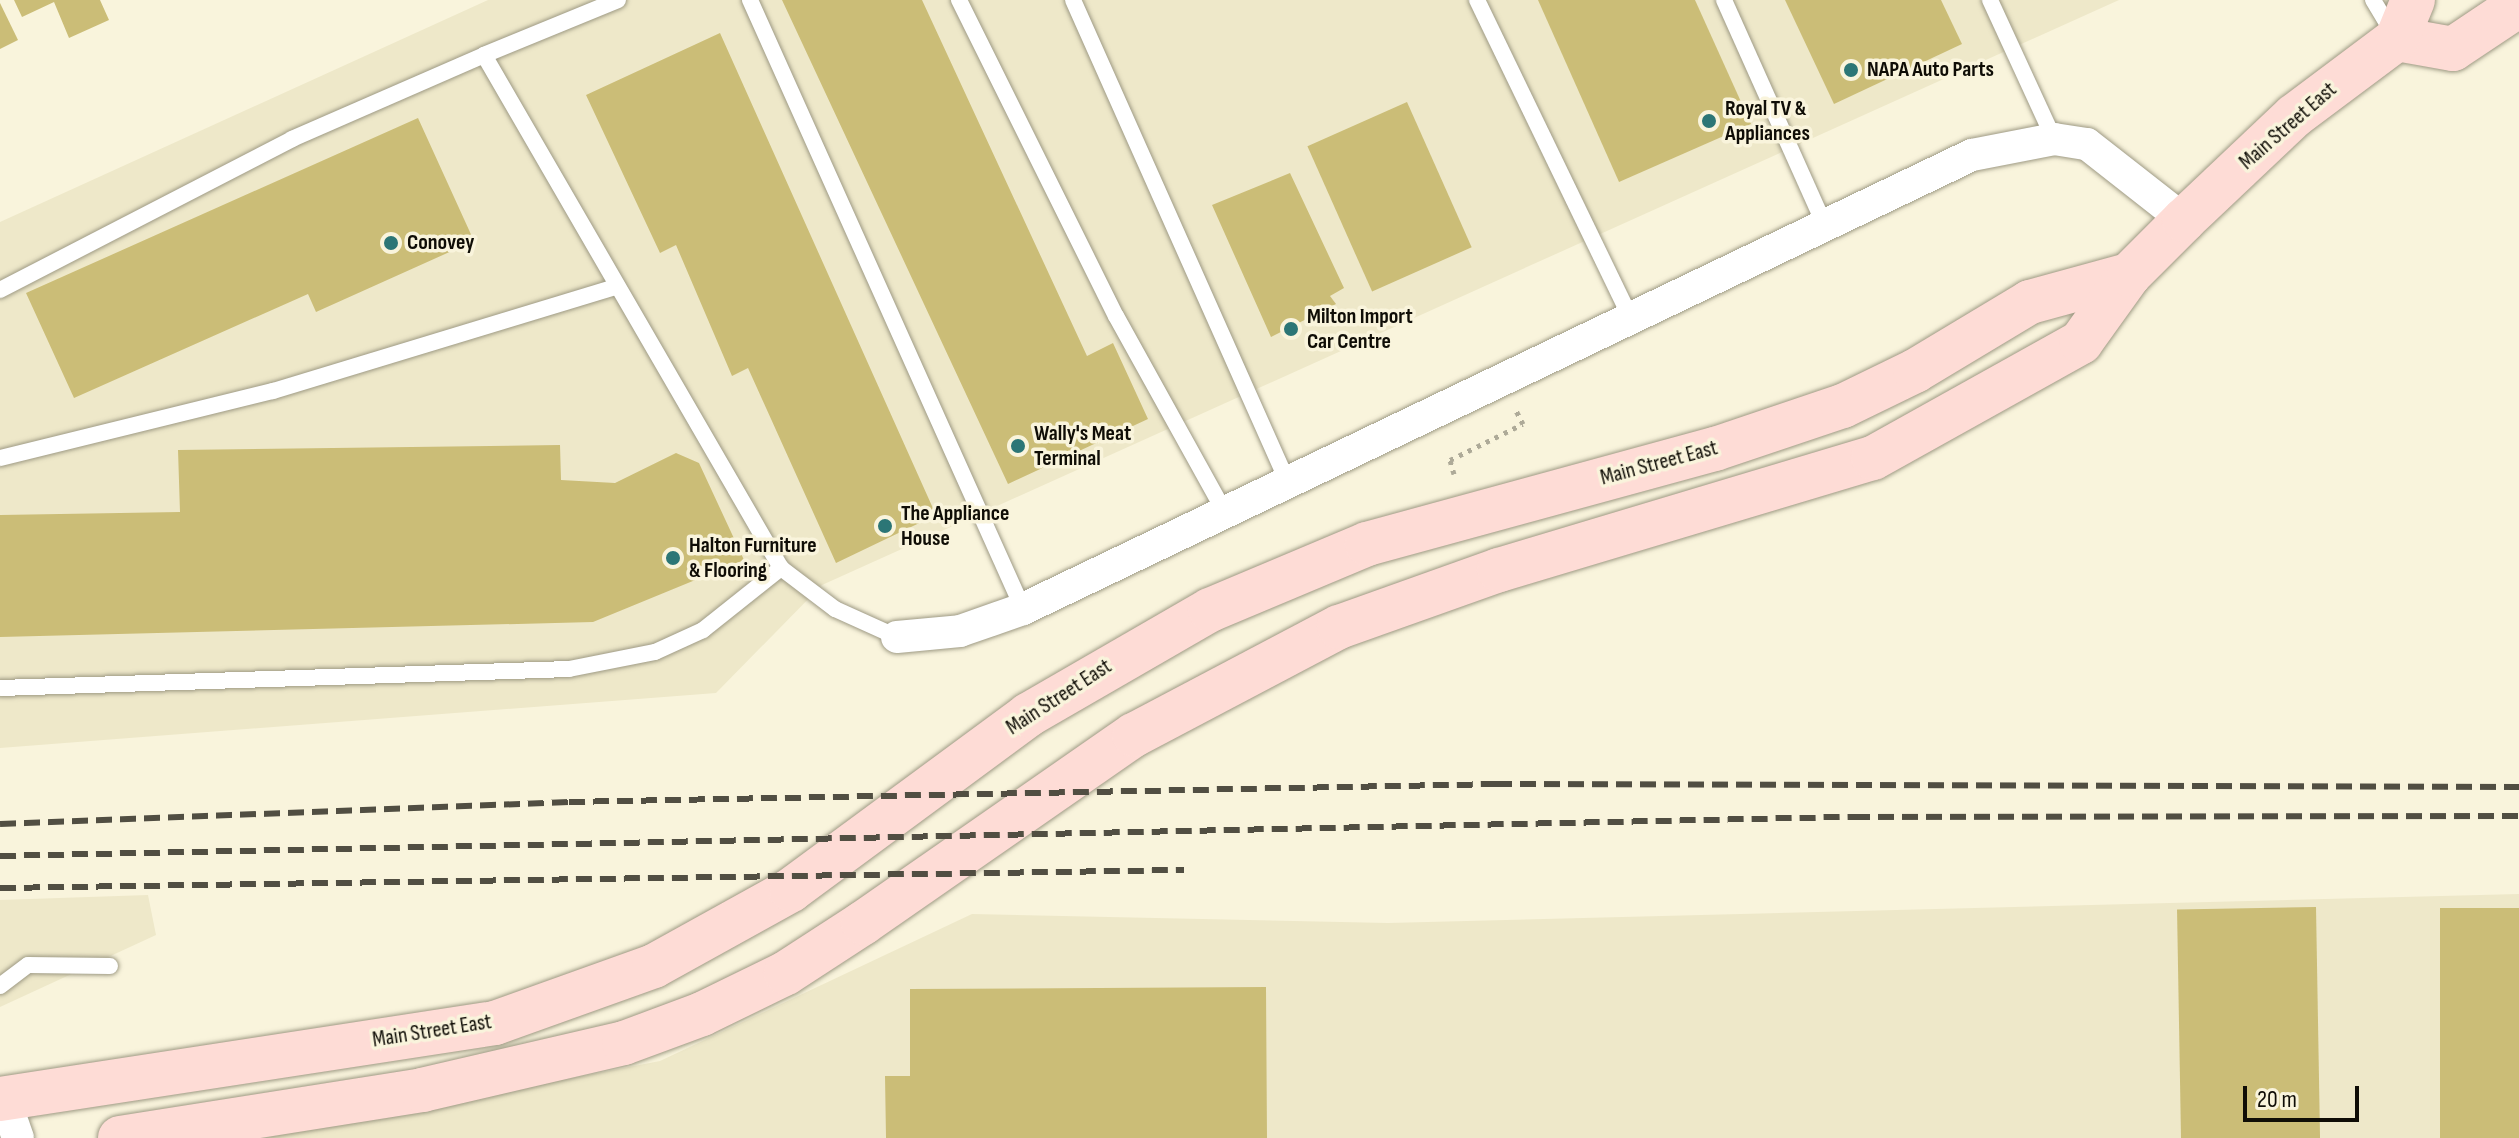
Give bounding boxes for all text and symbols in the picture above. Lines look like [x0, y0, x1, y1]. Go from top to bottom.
place label: NAPA Auto Parts [1867, 57, 1994, 83]
marker: NAPA Auto Parts [1842, 61, 1860, 79]
street label: Main Street East [2234, 77, 2342, 175]
place label: Royal TV & Appliances [1725, 95, 1810, 146]
marker: Royal TV & Appliances [1700, 112, 1718, 130]
place label: Conovey [407, 230, 474, 256]
marker: Conovey [382, 234, 400, 252]
place label: Milton Import Car Centre [1307, 303, 1413, 354]
marker: Milton Import Car Centre [1282, 320, 1300, 338]
place label: Wally's Meat Terminal [1034, 420, 1131, 472]
street label: Main Street East [1597, 435, 1721, 491]
marker: Wally's Meat Terminal [1009, 437, 1027, 455]
place label: The Appliance House [901, 500, 1009, 552]
marker: The Appliance House [876, 517, 894, 535]
place label: Halton Furniture & Flooring [689, 532, 817, 584]
marker: Halton Furniture & Flooring [664, 549, 682, 567]
street label: Main Street East [1001, 653, 1117, 741]
street label: Main Street East [371, 1009, 493, 1053]
scale bar [2247, 1070, 2363, 1120]
text: 20 m [2257, 1085, 2297, 1114]

